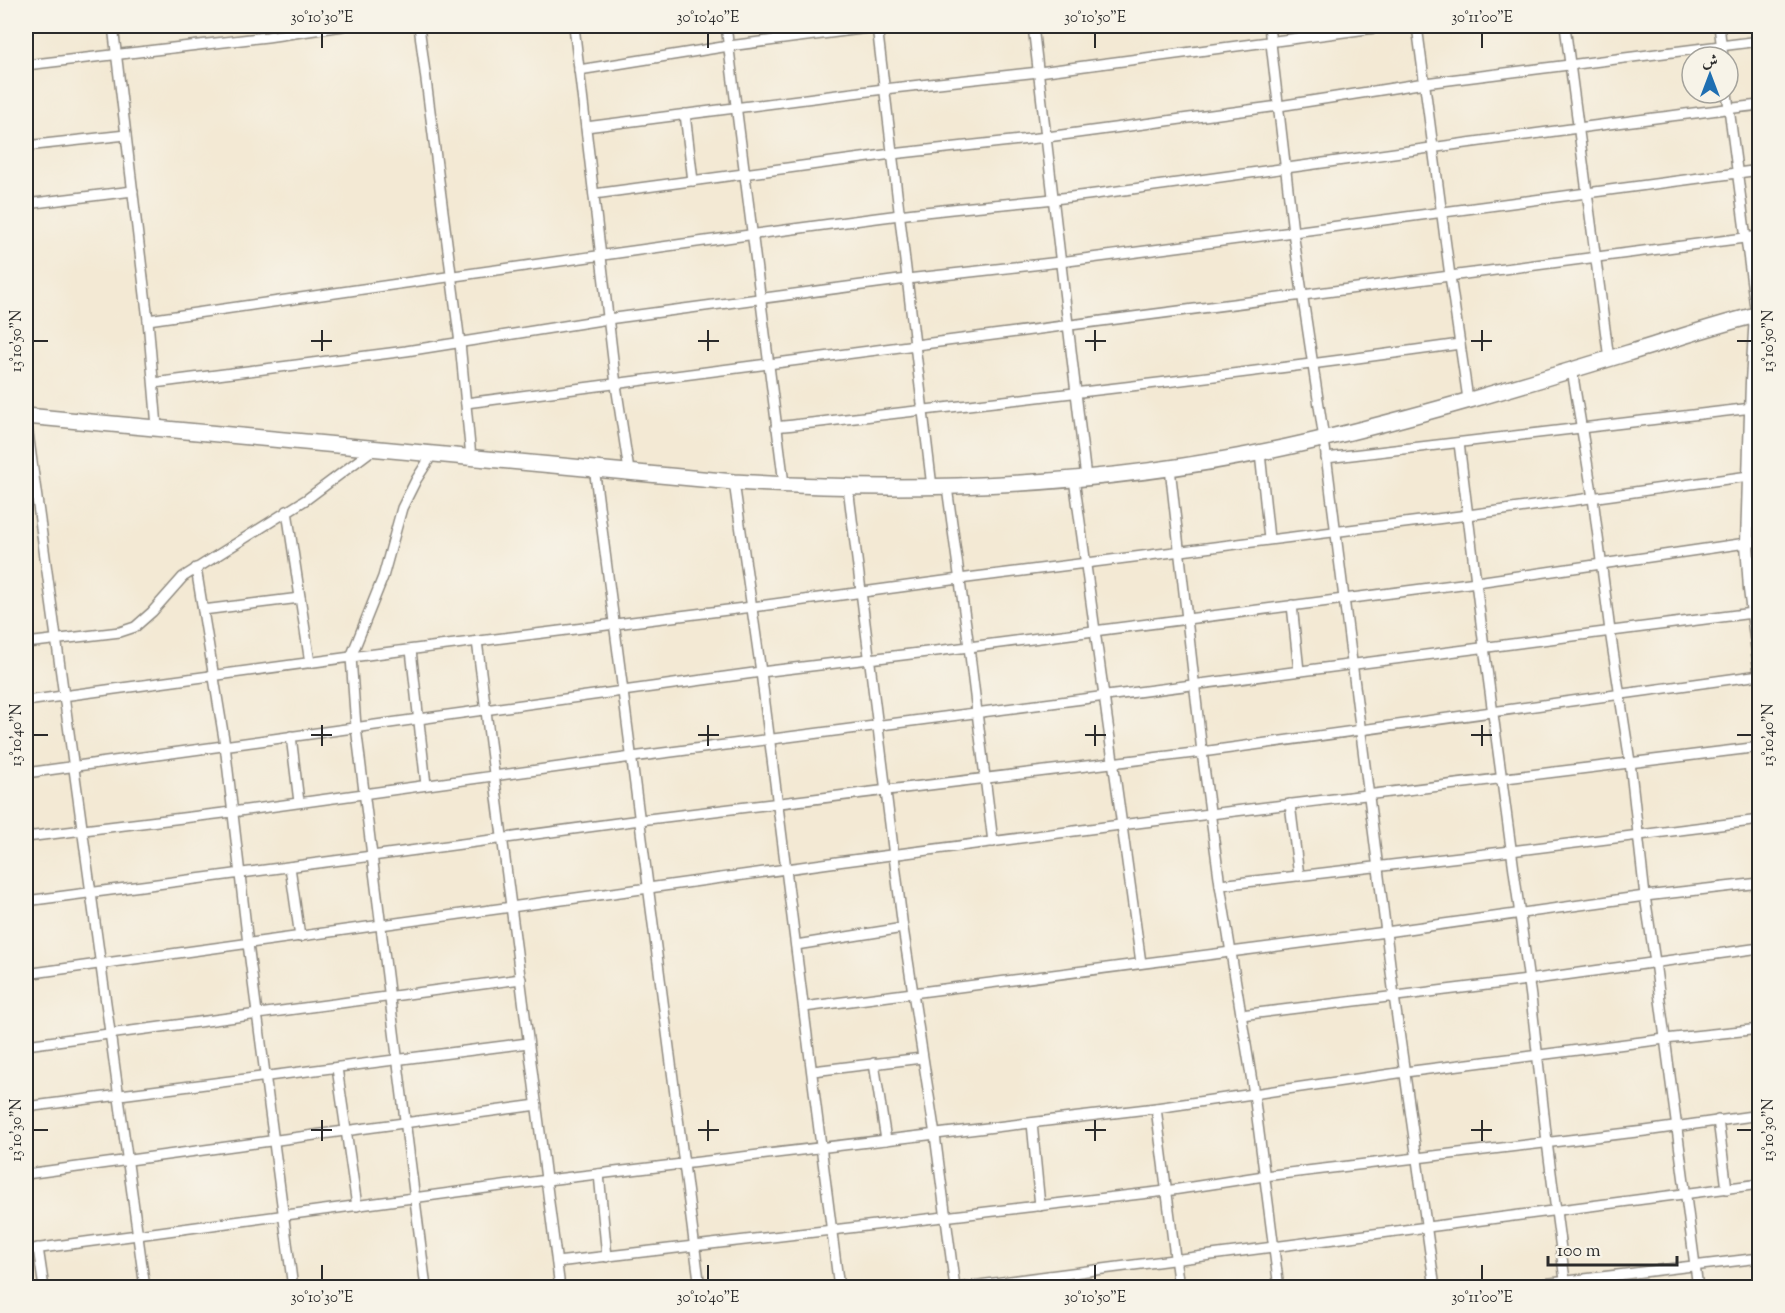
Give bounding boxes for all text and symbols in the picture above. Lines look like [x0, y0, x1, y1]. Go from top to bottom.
text: 30°10'30"E [291, 8, 353, 29]
text: 30°10'40"E [677, 8, 739, 29]
text: 30°10'50"E [1064, 8, 1126, 29]
text: 30°11'00"E [1451, 8, 1513, 29]
north arrow [1680, 45, 1740, 105]
text: ش [1702, 51, 1718, 74]
text: 13°10'50"N [7, 310, 28, 372]
text: 13°10'50"N [1759, 310, 1780, 372]
text: 13°10'40"N [7, 703, 28, 767]
text: 13°10'40"N [1759, 703, 1780, 767]
text: 13°10'30"N [7, 1098, 28, 1162]
text: 13°10'30"N [1759, 1098, 1780, 1162]
scale bar [1548, 1229, 1677, 1267]
text: 100 m [1557, 1239, 1601, 1265]
text: 30°10'30"E [291, 1288, 353, 1309]
text: 30°10'40"E [677, 1288, 739, 1309]
text: 30°10'50"E [1064, 1288, 1126, 1309]
text: 30°11'00"E [1451, 1288, 1513, 1309]

